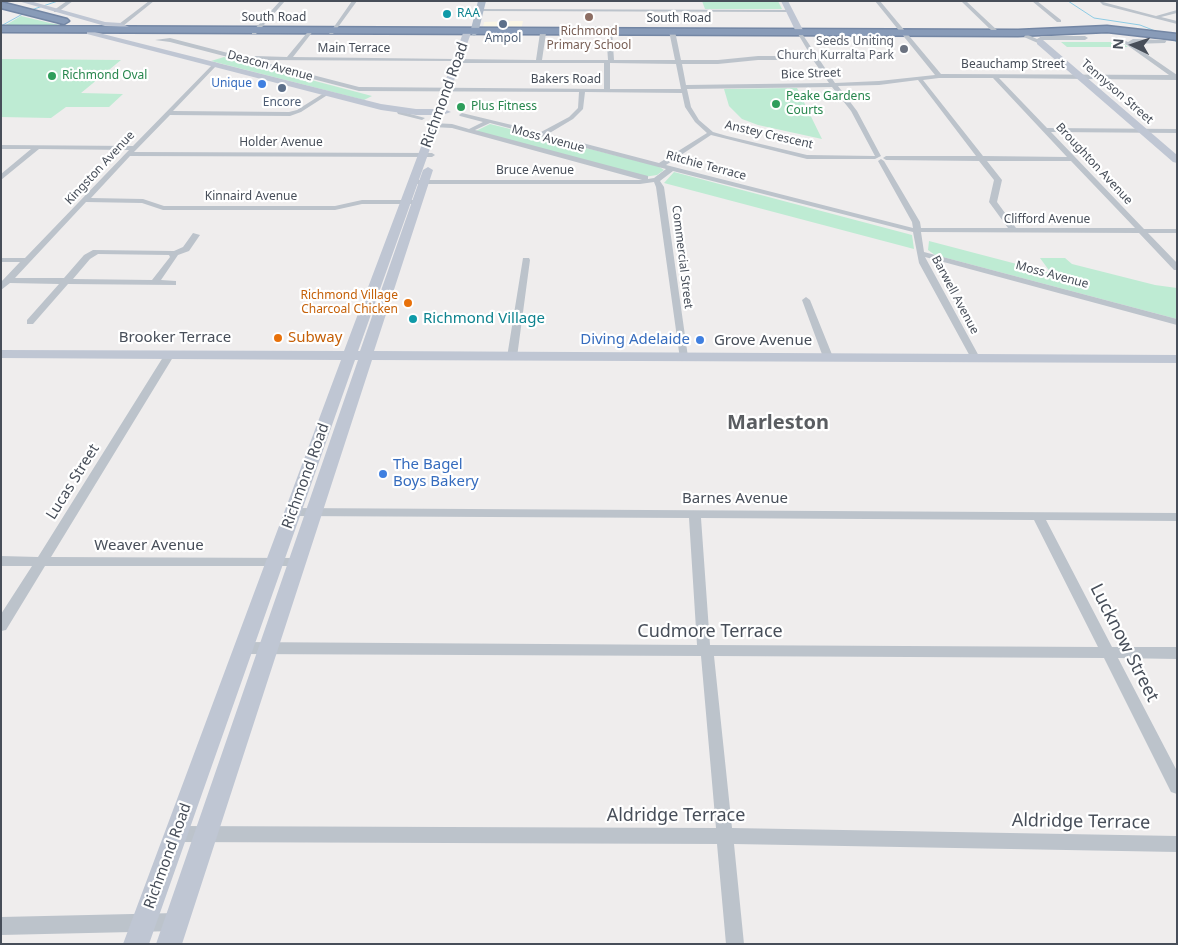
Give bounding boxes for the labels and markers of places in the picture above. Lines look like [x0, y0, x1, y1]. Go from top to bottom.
place label: RAA [457, 7, 480, 21]
marker: RAA [441, 8, 453, 20]
marker: Richmond Primary School [583, 11, 595, 23]
marker: Ampol [497, 18, 509, 30]
place label: Richmond Primary School [547, 25, 631, 53]
place label: Ampol [485, 32, 521, 46]
place label: Seeds Uniting Church Kurralta Park [777, 35, 894, 63]
marker: Seeds Uniting Church Kurralta Park [898, 43, 910, 55]
place label: Richmond Oval [62, 69, 147, 83]
marker: Richmond Oval [46, 70, 58, 82]
place label: Unique [211, 77, 252, 91]
marker: Unique [256, 78, 268, 90]
marker: Encore [276, 82, 288, 94]
place label: Peake Gardens Courts [786, 90, 871, 118]
place label: Encore [263, 96, 301, 110]
marker: Peake Gardens Courts [770, 98, 782, 110]
place label: Plus Fitness [471, 100, 537, 114]
marker: Plus Fitness [455, 101, 467, 113]
place label: Richmond Village Charcoal Chicken [301, 289, 398, 317]
marker: Richmond Village Charcoal Chicken [402, 297, 414, 309]
place label: Richmond Village [423, 310, 545, 328]
marker: Richmond Village [407, 313, 419, 325]
place label: Subway [288, 329, 342, 347]
place label: Diving Adelaide [580, 331, 690, 349]
marker: Subway [272, 332, 284, 344]
marker: Diving Adelaide [694, 334, 706, 346]
place label: The Bagel Boys Bakery [393, 456, 479, 491]
marker: The Bagel Boys Bakery [377, 468, 389, 480]

